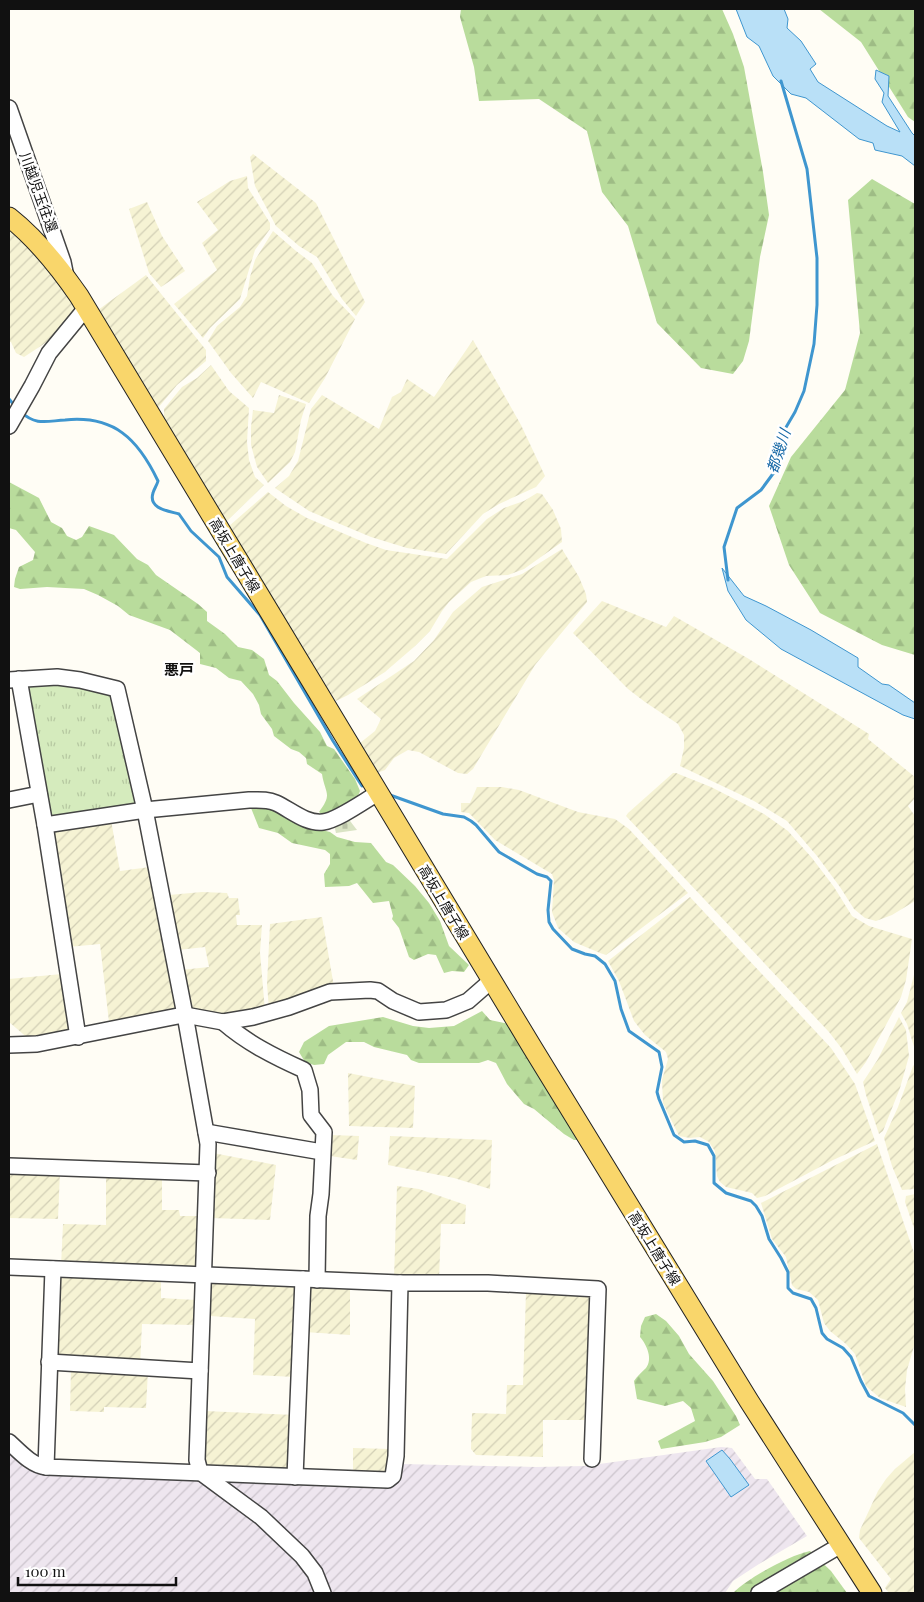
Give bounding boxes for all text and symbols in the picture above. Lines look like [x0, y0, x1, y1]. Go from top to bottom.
street label: 川越児玉往還 [16, 149, 62, 235]
water label: 都幾川 [762, 425, 795, 475]
street label: 高坂上唐子線 [205, 514, 265, 596]
district label: 悪戸 [164, 659, 194, 679]
street label: 高坂上唐子線 [414, 861, 474, 943]
street label: 高坂上唐子線 [625, 1207, 685, 1289]
scale bar [18, 1554, 175, 1586]
text: 100 m [25, 1561, 66, 1581]

